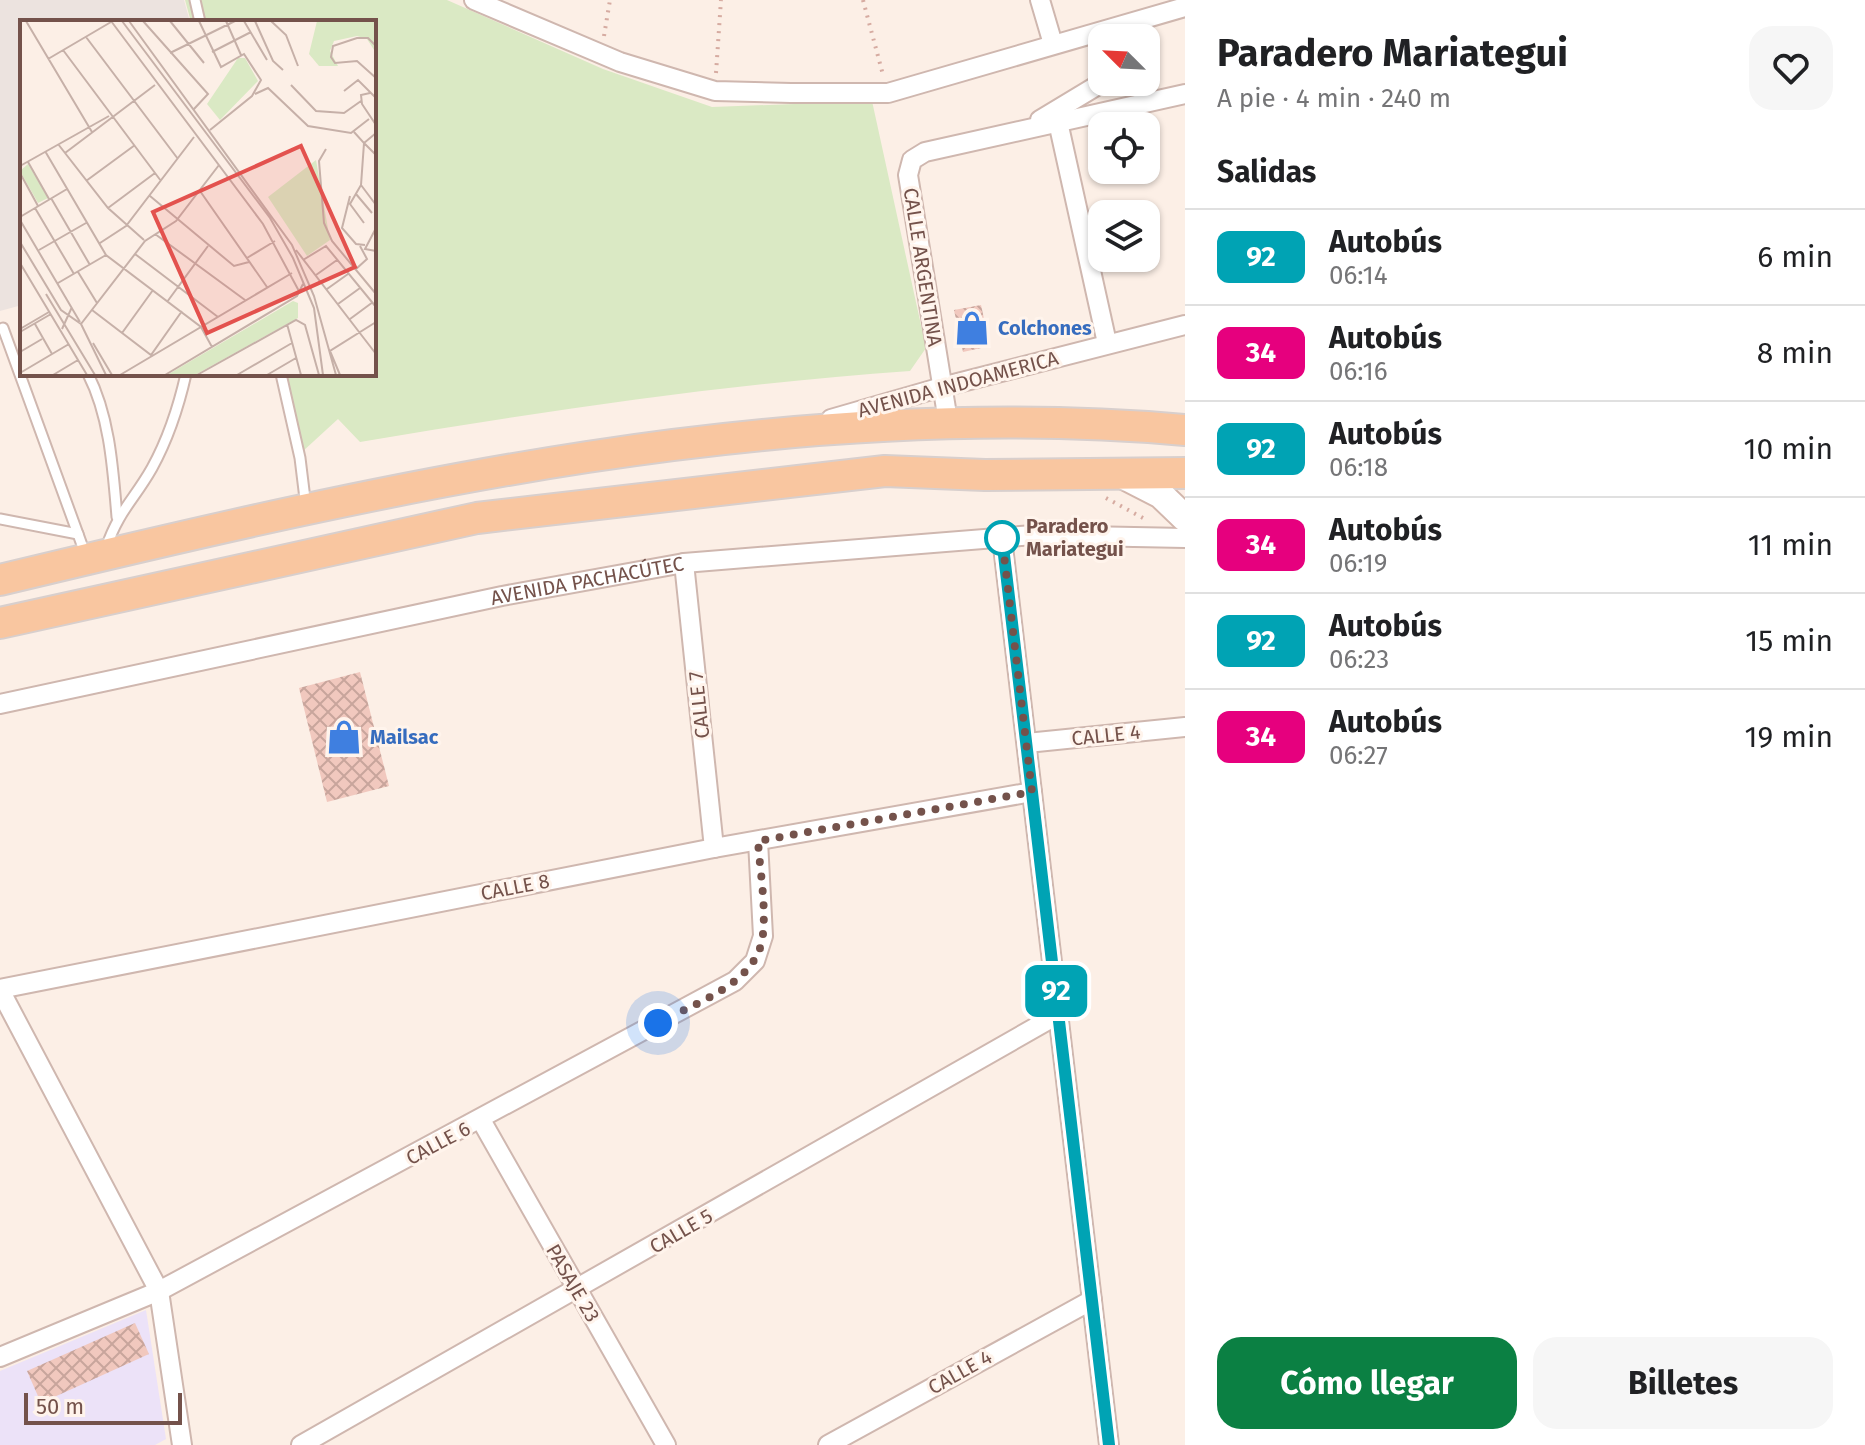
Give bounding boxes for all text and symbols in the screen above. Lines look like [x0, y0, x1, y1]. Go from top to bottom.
inset map [20, 20, 376, 376]
north arrow [1088, 24, 1160, 96]
map controls [1088, 24, 1160, 272]
button: heart [1749, 26, 1833, 110]
text: Paradero Mariategui [1217, 30, 1568, 76]
text: A pie · 4 min · 240 m [1217, 83, 1451, 114]
button: locate [1088, 112, 1160, 184]
text: Salidas [1217, 154, 1316, 190]
street label: CALLE ARGENTINA [899, 186, 947, 349]
button: layers [1088, 200, 1160, 272]
text: Autobús [1329, 224, 1442, 260]
text: 6 min [1757, 239, 1833, 275]
text: 92 [1246, 240, 1276, 273]
text: 06:14 [1329, 260, 1388, 291]
shop icon: Colchones [953, 309, 991, 347]
place label: Colchones [998, 316, 1092, 340]
text: Autobús [1329, 320, 1442, 356]
text: 8 min [1757, 335, 1833, 371]
text: 34 [1246, 336, 1276, 369]
street label: AVENIDA INDOAMERICA [855, 346, 1061, 422]
text: 06:16 [1329, 356, 1388, 387]
text: Autobús [1329, 416, 1442, 452]
text: 10 min [1744, 431, 1833, 467]
text: 92 [1246, 432, 1276, 465]
text: 06:18 [1329, 452, 1388, 483]
text: Autobús [1329, 512, 1442, 548]
place label: Paradero Mariategui [1026, 514, 1124, 561]
marker: Paradero Mariategui [985, 521, 1019, 555]
text: 11 min [1748, 527, 1833, 563]
text: 34 [1246, 528, 1276, 561]
text: 06:19 [1329, 548, 1387, 579]
street label: AVENIDA PACHACÚTEC [488, 551, 686, 610]
text: Autobús [1329, 608, 1442, 644]
text: 15 min [1745, 623, 1833, 659]
text: 92 [1246, 624, 1276, 657]
text: 06:23 [1329, 644, 1389, 675]
street label: CALLE 7 [684, 670, 714, 740]
text: Autobús [1329, 704, 1442, 740]
shop icon: Mailsac [325, 718, 363, 756]
street label: CALLE 4 [1070, 719, 1142, 751]
text: 19 min [1745, 719, 1833, 755]
text: 34 [1246, 720, 1276, 753]
place label: Mailsac [370, 725, 439, 749]
text: 06:27 [1329, 740, 1388, 771]
street label: CALLE 8 [479, 869, 551, 905]
line badge: 92 [1020, 965, 1092, 1017]
text: 92 [1041, 974, 1071, 1007]
your location [638, 1003, 678, 1043]
street label: CALLE 6 [402, 1116, 474, 1170]
street label: CALLE 5 [645, 1203, 717, 1259]
street label: PASAJE 23 [541, 1240, 605, 1326]
button: Cómo llegar [1217, 1337, 1517, 1429]
button: Billetes [1533, 1337, 1833, 1429]
street label: CALLE 4 [924, 1345, 996, 1399]
scale bar [24, 1389, 182, 1425]
text: 50 m [36, 1393, 84, 1420]

